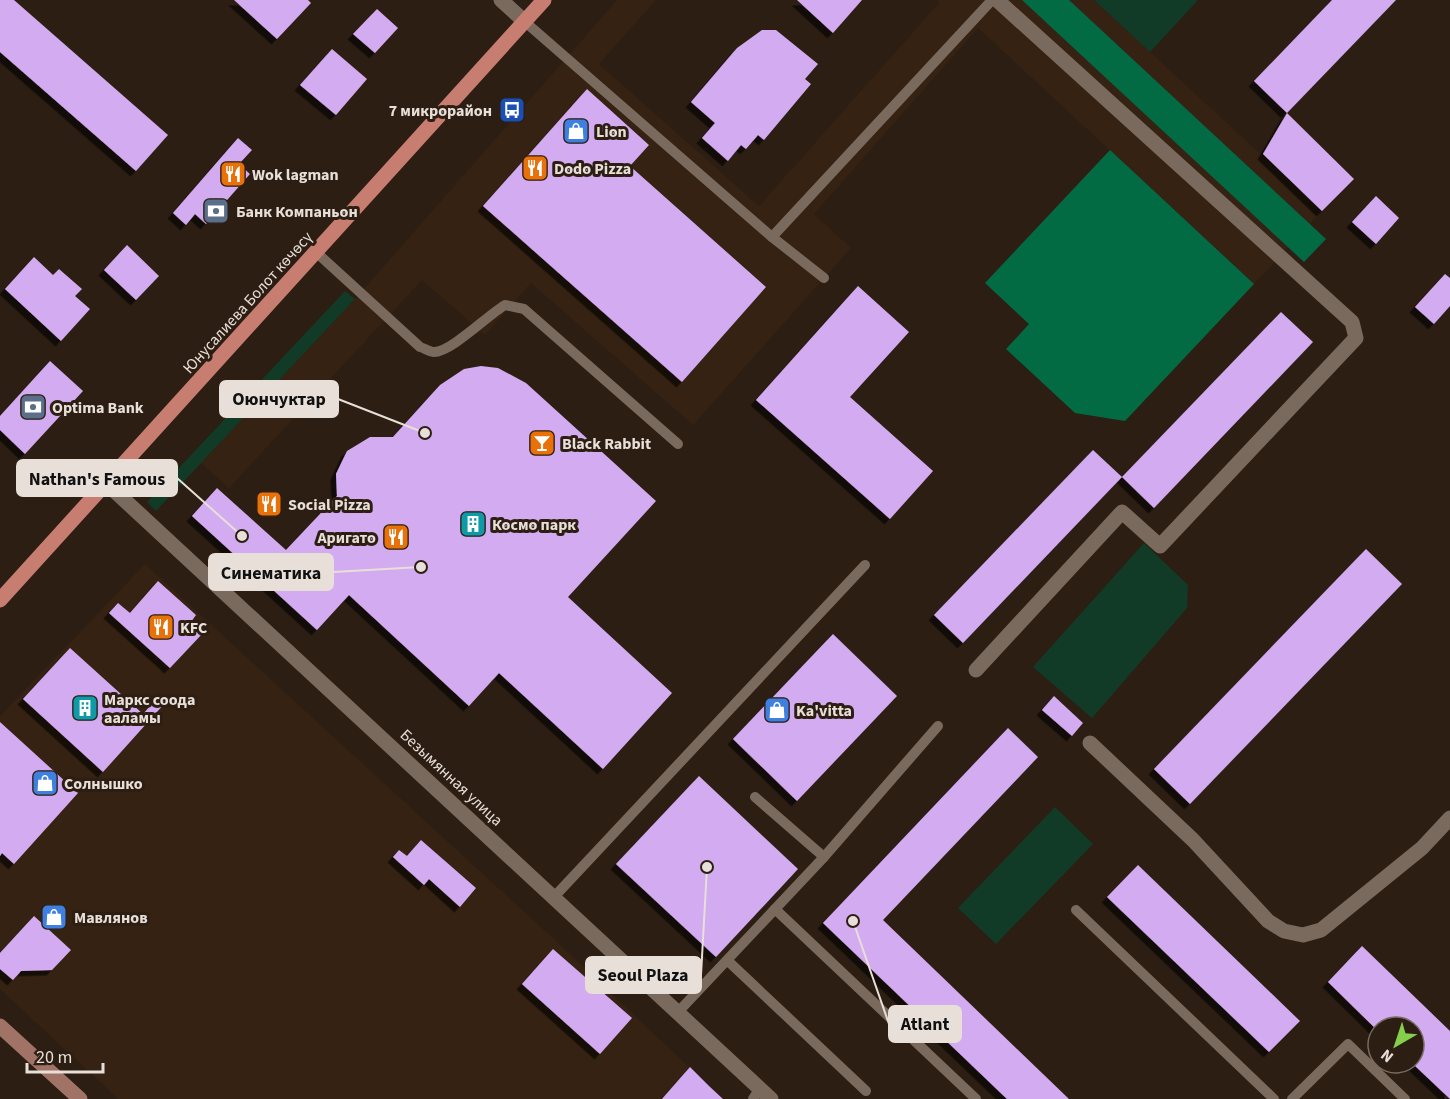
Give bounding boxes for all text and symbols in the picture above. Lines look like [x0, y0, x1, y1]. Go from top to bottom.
bus stop icon: 7 микрорайон [497, 95, 527, 125]
place label: 7 микрорайон [389, 100, 492, 122]
shop icon: Lion [561, 116, 591, 146]
place label: Lion [596, 121, 627, 143]
restaurant icon: Dodo Pizza [520, 153, 550, 183]
place label: Dodo Pizza [554, 158, 631, 180]
restaurant icon: Wok lagman [218, 159, 248, 189]
place label: Wok lagman [252, 164, 339, 186]
bank icon: Банк Компаньон [201, 196, 231, 226]
place label: Банк Компаньон [236, 201, 358, 223]
street label: Юнусалиева Болот көчөсү [178, 226, 318, 379]
callout: Оюнчуктар [220, 381, 338, 417]
text: Оюнчуктар [232, 387, 326, 412]
bank icon: Optima Bank [18, 392, 48, 422]
place label: Optima Bank [52, 397, 144, 419]
bar icon: Black Rabbit [527, 428, 557, 458]
place label: Black Rabbit [562, 433, 651, 455]
callout: Nathan's Famous [17, 460, 177, 496]
text: Nathan's Famous [29, 467, 165, 492]
restaurant icon: Social Pizza [254, 489, 284, 519]
place label: Social Pizza [288, 494, 371, 516]
building icon: Космо парк [458, 509, 488, 539]
place label: Космо парк [492, 514, 576, 536]
restaurant icon: Аригато [381, 522, 411, 552]
place label: Аригато [316, 527, 376, 549]
callout: Синематика [209, 554, 333, 590]
text: Синематика [221, 561, 321, 586]
restaurant icon: KFC [146, 612, 176, 642]
place label: KFC [180, 617, 207, 639]
place label: Маркс соода ааламы [104, 689, 196, 729]
building icon: Маркс соода ааламы [70, 693, 100, 723]
shop icon: Ka'vitta [762, 695, 792, 725]
place label: Ka'vitta [796, 700, 852, 722]
street label: Безымянная улица [395, 724, 507, 831]
shop icon: Солнышко [30, 768, 60, 798]
place label: Солнышко [64, 773, 143, 795]
shop icon: Мавлянов [39, 902, 69, 932]
place label: Мавлянов [74, 907, 148, 929]
callout: Seoul Plaza [586, 957, 701, 993]
text: Seoul Plaza [597, 963, 689, 988]
callout: Atlant [889, 1006, 961, 1042]
text: Atlant [900, 1012, 949, 1037]
north arrow [1366, 1015, 1426, 1075]
scale bar [27, 1036, 104, 1074]
text: N [1376, 1044, 1398, 1068]
text: 20 m [36, 1045, 72, 1070]

